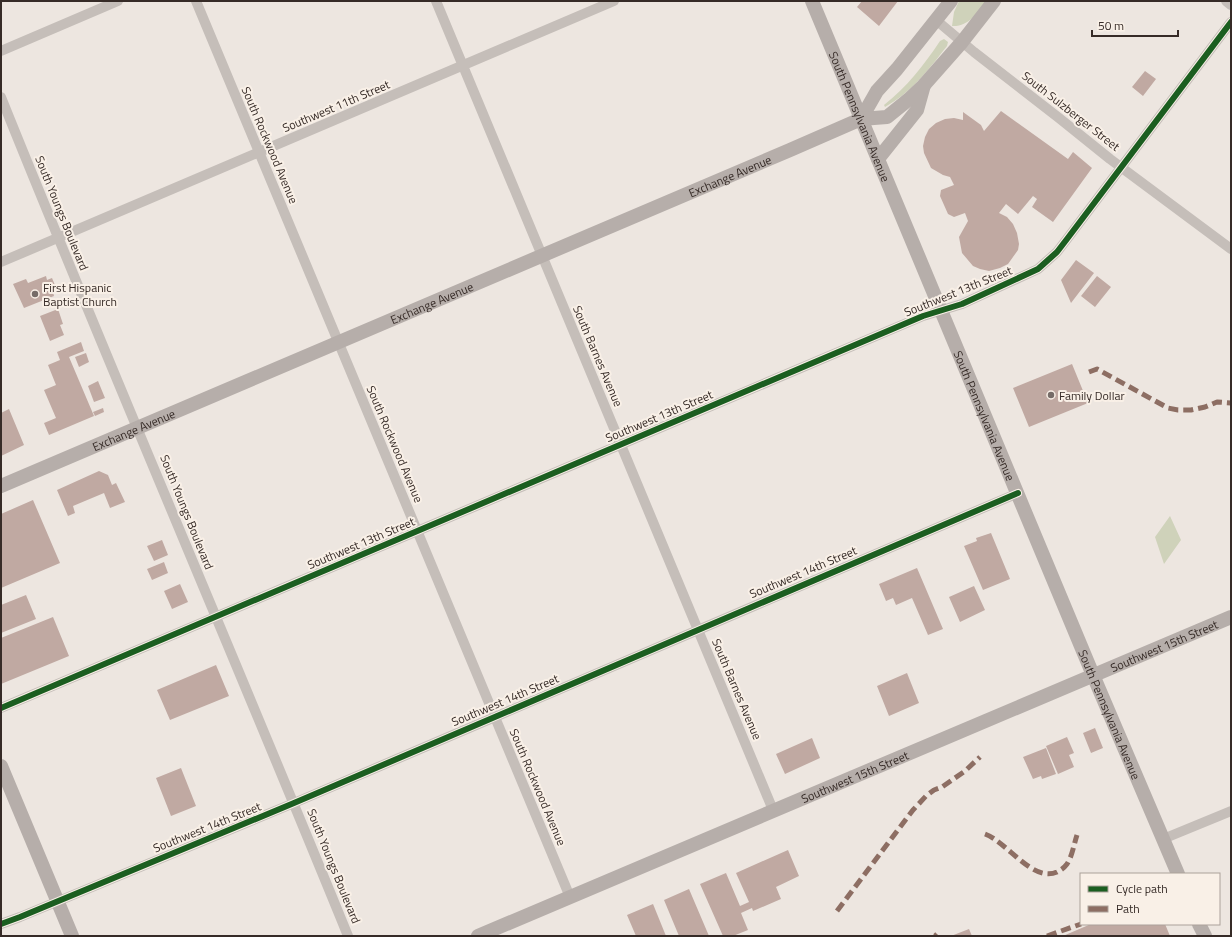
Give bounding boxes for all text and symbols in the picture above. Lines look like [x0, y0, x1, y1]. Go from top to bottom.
scale bar [1092, 12, 1178, 38]
text: 50 m [1098, 16, 1124, 35]
street label: South Pennsylvania Avenue [824, 48, 896, 184]
street label: South Sulzberger Street [1018, 67, 1125, 156]
street label: Southwest 11th Street [279, 74, 393, 137]
street label: South Rockwood Avenue [237, 84, 303, 206]
street label: Exchange Avenue [685, 150, 774, 202]
street label: South Youngs Boulevard [30, 153, 94, 273]
street label: Southwest 13th Street [901, 260, 1016, 321]
street label: Exchange Avenue [387, 277, 476, 329]
place label: First Hispanic Baptist Church [43, 278, 117, 311]
marker: First Hispanic Baptist Church [30, 289, 40, 299]
street label: South Barnes Avenue [568, 302, 628, 410]
street label: South Pennsylvania Avenue [949, 347, 1020, 484]
street label: South Rockwood Avenue [362, 383, 428, 505]
street label: Southwest 13th Street [602, 384, 716, 447]
place label: Family Dollar [1059, 386, 1125, 405]
marker: Family Dollar [1046, 390, 1056, 400]
street label: Exchange Avenue [89, 403, 178, 456]
street label: South Youngs Boulevard [155, 452, 219, 572]
street label: Southwest 13th Street [304, 511, 418, 574]
street label: Southwest 14th Street [746, 540, 860, 603]
street label: Southwest 15th Street [1107, 614, 1221, 677]
street label: South Barnes Avenue [707, 635, 767, 743]
street label: South Pennsylvania Avenue [1074, 646, 1146, 782]
street label: Southwest 14th Street [448, 668, 562, 731]
street label: South Rockwood Avenue [505, 726, 571, 848]
street label: Southwest 15th Street [798, 745, 912, 808]
street label: Southwest 14th Street [150, 796, 265, 857]
street label: South Youngs Boulevard [302, 806, 366, 926]
legend [1080, 873, 1220, 925]
text: Cycle path [1116, 879, 1168, 898]
text: Path [1116, 899, 1140, 918]

